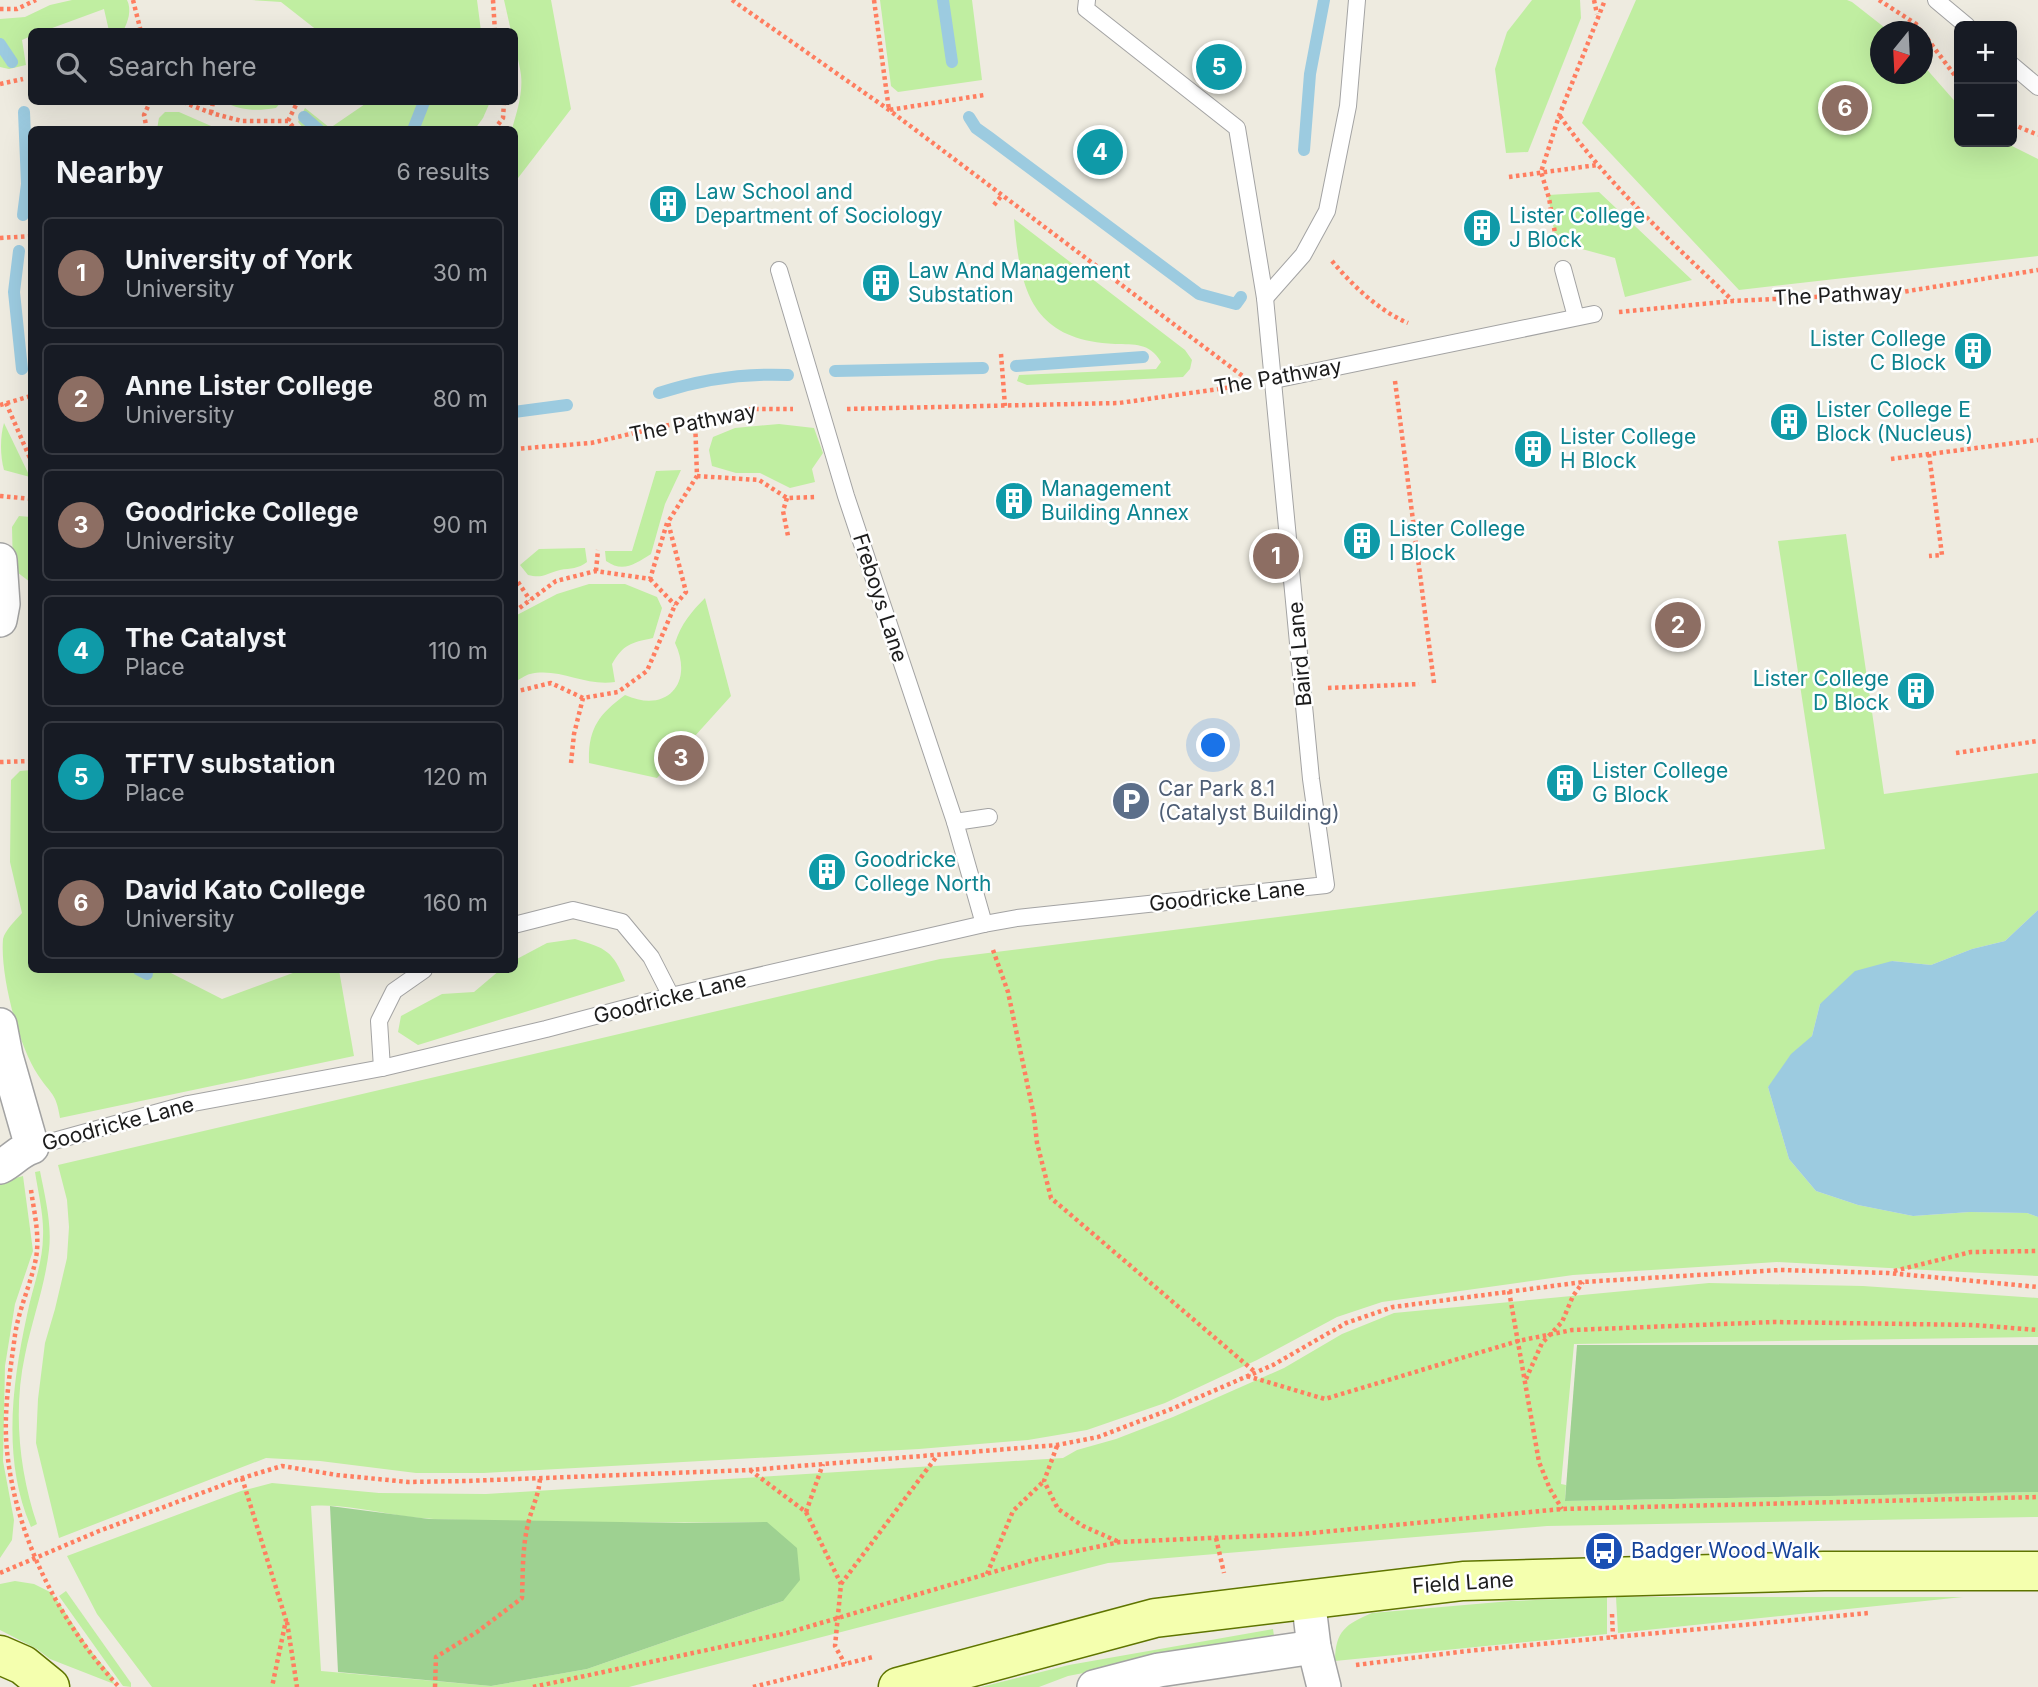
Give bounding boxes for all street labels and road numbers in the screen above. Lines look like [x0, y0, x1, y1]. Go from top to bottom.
street label: The Pathway [1773, 279, 1903, 310]
street label: The Pathway [1212, 353, 1344, 400]
street label: The Pathway [627, 398, 759, 447]
street label: Freboys Lane [848, 530, 913, 665]
street label: Baird Lane [1282, 601, 1317, 708]
street label: Goodricke Lane [1148, 875, 1306, 916]
street label: Goodricke Lane [591, 966, 749, 1029]
street label: Goodricke Lane [39, 1091, 197, 1156]
street label: Field Lane [1411, 1566, 1515, 1599]

